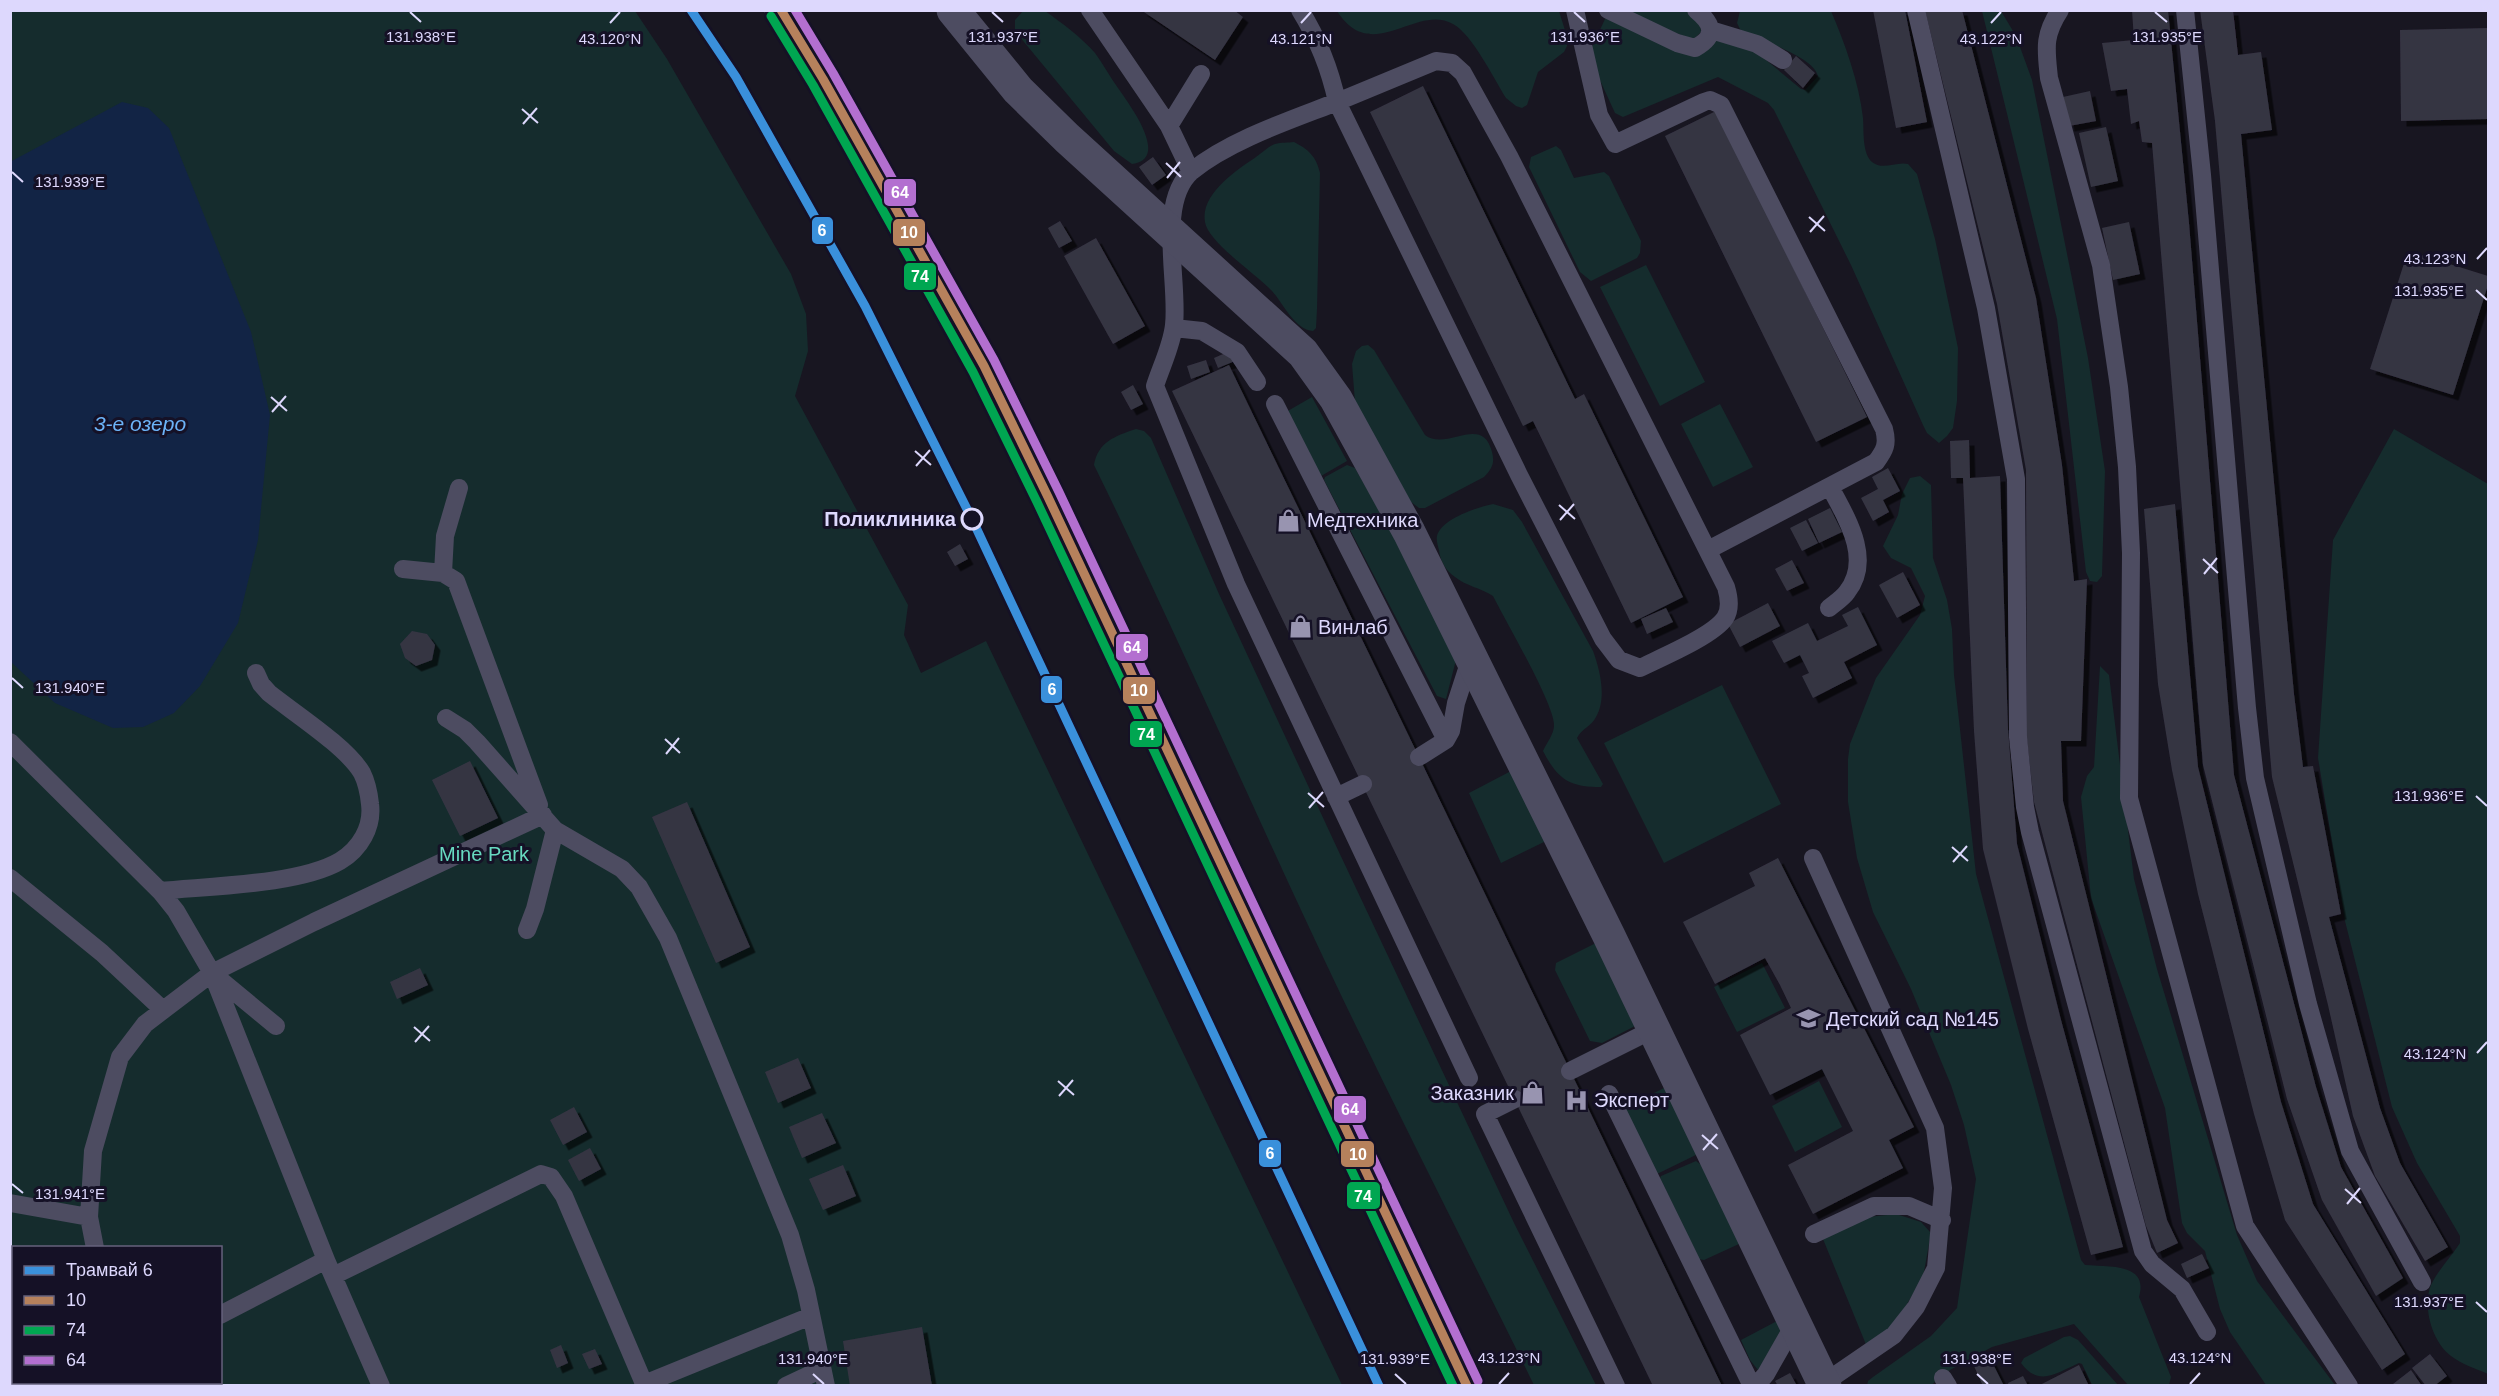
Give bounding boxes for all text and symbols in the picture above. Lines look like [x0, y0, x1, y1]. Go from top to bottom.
text: 131.938°E [386, 28, 456, 45]
text: 131.937°E [968, 28, 1038, 45]
text: 131.936°E [1550, 28, 1620, 45]
text: 131.935°E [2132, 28, 2202, 45]
text: 43.120°N [579, 30, 641, 47]
text: 43.121°N [1270, 30, 1332, 47]
text: 43.122°N [1960, 30, 2022, 47]
text: 131.939°E [35, 173, 105, 190]
line badge: 64 [883, 178, 917, 207]
text: 64 [891, 184, 909, 201]
line badge: 6 [811, 216, 834, 245]
line badge: 10 [892, 218, 926, 247]
text: 6 [818, 222, 827, 239]
text: 10 [900, 224, 918, 241]
text: 43.123°N [2404, 250, 2466, 267]
line badge: 74 [903, 262, 937, 291]
text: 74 [911, 268, 929, 285]
text: 131.935°E [2394, 282, 2464, 299]
water label: 3-е озеро [94, 412, 186, 435]
shop icon: Медтехника [1276, 507, 1302, 533]
place label: Поликлиника [824, 508, 957, 530]
marker: Поликлиника [961, 508, 983, 530]
place label: Медтехника [1307, 509, 1419, 531]
shop icon: Винлаб [1287, 614, 1313, 640]
place label: Винлаб [1318, 616, 1388, 638]
line badge: 64 [1115, 633, 1149, 662]
text: 64 [1123, 639, 1141, 656]
line badge: 6 [1040, 675, 1063, 704]
line badge: 10 [1122, 676, 1156, 705]
text: 131.940°E [35, 679, 105, 696]
text: 6 [1048, 681, 1057, 698]
text: 10 [1130, 682, 1148, 699]
line badge: 74 [1129, 720, 1163, 748]
text: 74 [1137, 726, 1155, 743]
text: 131.936°E [2394, 787, 2464, 804]
park label: Mine Park [439, 843, 530, 865]
school or university icon: Детский сад №145 [1795, 1006, 1821, 1032]
place label: Детский сад №145 [1826, 1008, 1999, 1030]
text: 43.124°N [2404, 1045, 2466, 1062]
shop icon: Заказник [1519, 1080, 1545, 1106]
place label: Заказник [1431, 1082, 1514, 1104]
hospital icon: Эксперт [1563, 1087, 1589, 1113]
place label: Эксперт [1594, 1089, 1669, 1111]
line badge: 64 [1333, 1095, 1367, 1124]
text: 64 [1341, 1101, 1359, 1118]
line badge: 6 [1258, 1139, 1282, 1168]
line badge: 10 [1340, 1140, 1375, 1168]
text: 6 [1266, 1145, 1275, 1162]
text: 10 [1349, 1146, 1367, 1163]
line badge: 74 [1346, 1181, 1381, 1210]
text: 131.941°E [35, 1185, 105, 1202]
text: 74 [1354, 1188, 1372, 1205]
legend [12, 1246, 222, 1384]
text: Трамвай 6 [66, 1260, 153, 1280]
text: 10 [66, 1290, 86, 1310]
text: 131.937°E [2394, 1293, 2464, 1310]
text: 74 [66, 1320, 86, 1340]
text: 43.123°N [1478, 1349, 1540, 1366]
text: 43.124°N [2169, 1349, 2231, 1366]
text: 64 [66, 1350, 86, 1370]
text: 131.940°E [778, 1350, 848, 1367]
text: 131.939°E [1360, 1350, 1430, 1367]
text: 131.938°E [1942, 1350, 2012, 1367]

